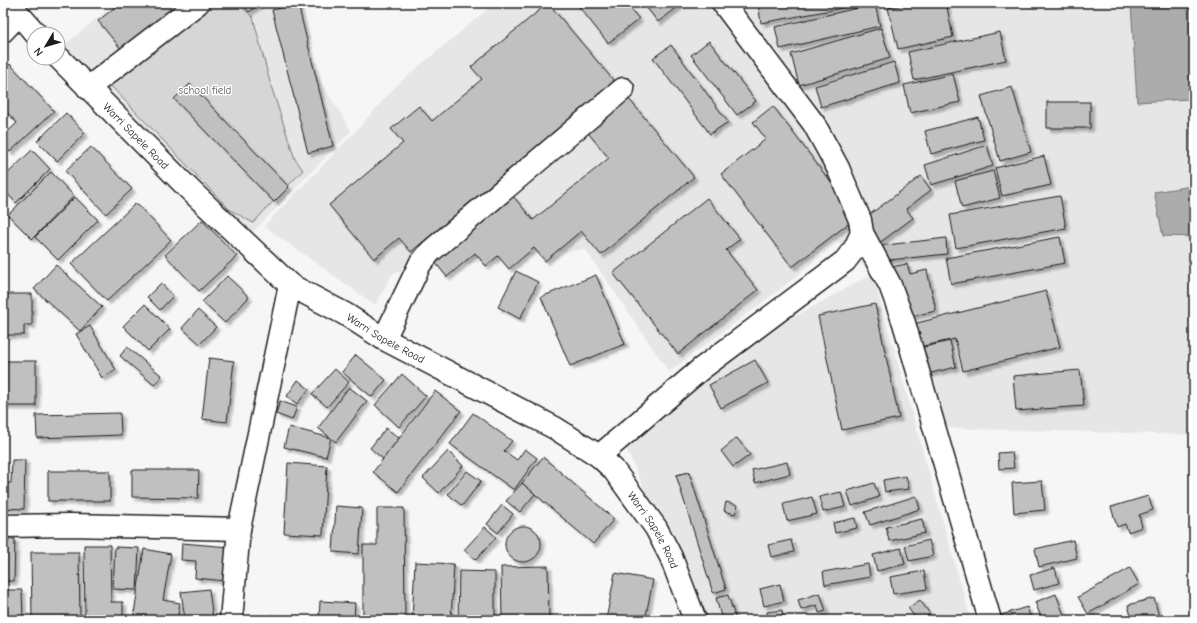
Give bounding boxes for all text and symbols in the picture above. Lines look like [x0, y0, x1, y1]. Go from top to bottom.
north arrow [26, 26, 66, 66]
text: N [31, 45, 46, 59]
park label: school field [179, 84, 232, 97]
street label: Warri Sapele Road [100, 100, 172, 172]
street label: Warri Sapele Road [344, 311, 427, 366]
street label: Warri Sapele Road [625, 489, 681, 570]

